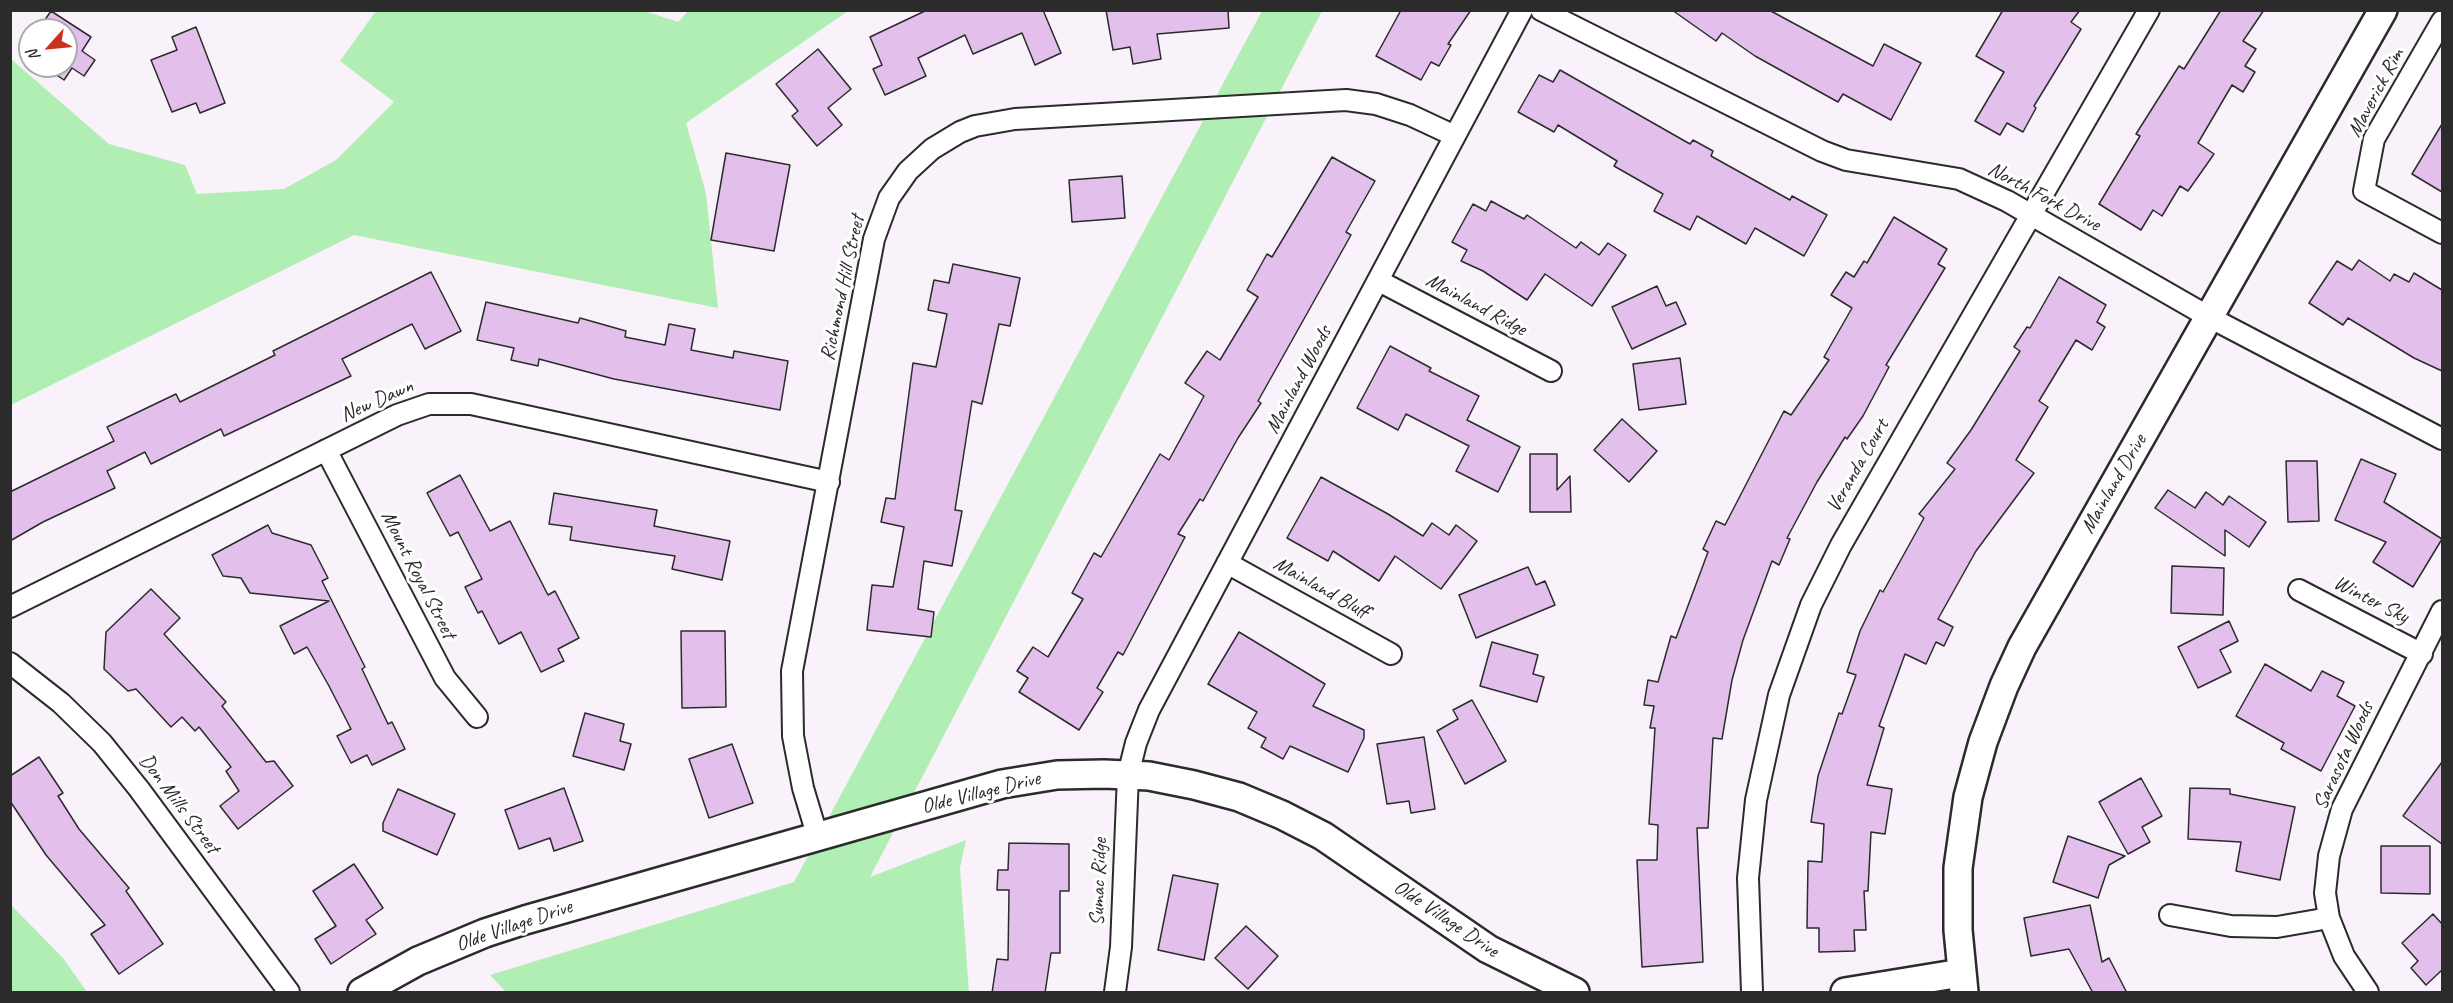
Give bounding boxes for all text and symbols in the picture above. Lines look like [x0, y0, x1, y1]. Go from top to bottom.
north arrow [18, 18, 78, 78]
street label: Maverick Rim [2342, 44, 2410, 142]
text: N [23, 46, 45, 64]
street label: North Fork Drive [1983, 157, 2105, 237]
street label: Richmond Hill Street [815, 213, 871, 363]
street label: Mainland Ridge [1421, 268, 1531, 342]
street label: Mainland Woods [1260, 322, 1338, 438]
street label: New Dawn [337, 374, 417, 428]
street label: Veranda Court [1821, 415, 1895, 517]
street label: Mainland Drive [2076, 430, 2152, 538]
street label: Mount Royal Street [375, 507, 461, 643]
street label: Mainland Bluff [1269, 551, 1373, 625]
street label: Winter Sky [2329, 570, 2413, 630]
street label: Sarasota Woods [2308, 698, 2380, 814]
street label: Don Mills Street [133, 749, 225, 859]
street label: Olde Village Drive [919, 766, 1043, 820]
street label: Sumac Ridge [1085, 838, 1113, 926]
street label: Olde Village Drive [1389, 875, 1503, 963]
street label: Olde Village Drive [453, 894, 575, 958]

